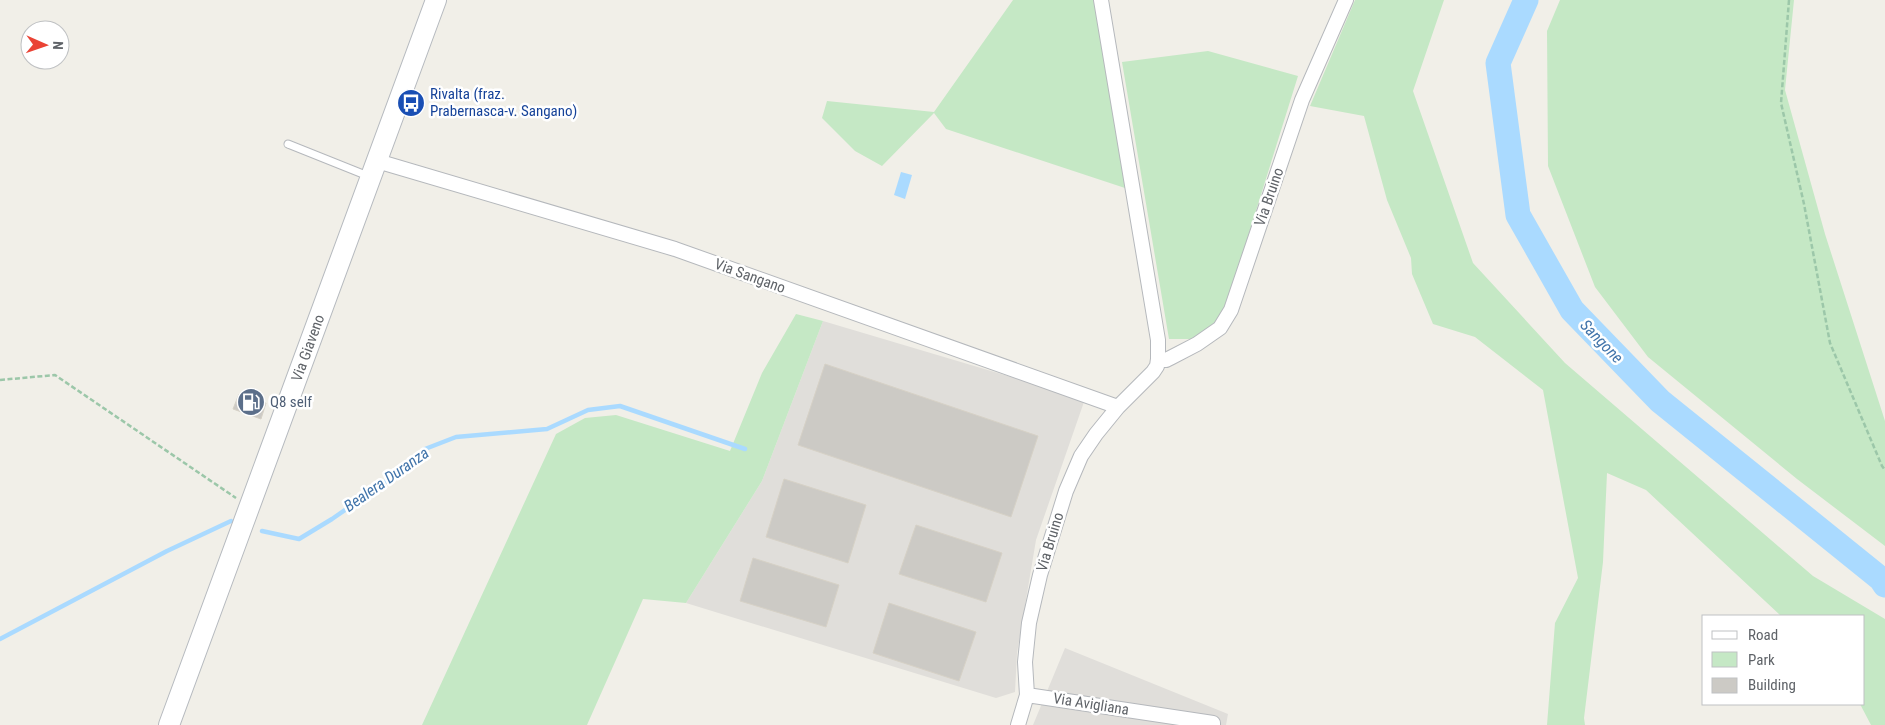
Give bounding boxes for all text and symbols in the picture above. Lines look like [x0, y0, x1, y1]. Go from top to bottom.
north arrow [20, 20, 70, 70]
text: N [50, 41, 66, 50]
place label: Rivalta (fraz. Prabernasca-v. Sangano) [430, 85, 577, 120]
bus stop icon: Rivalta (fraz. Prabernasca-v. Sangano) [396, 88, 426, 118]
street label: Via Bruino [1251, 165, 1287, 229]
street label: Via Sangano [712, 255, 788, 297]
street label: Via Giaveno [288, 312, 328, 384]
water label: Sangone [1576, 316, 1627, 367]
fuel station icon: Q8 self [236, 387, 266, 417]
place label: Q8 self [270, 393, 312, 411]
water label: Bealera Duranza [340, 443, 432, 516]
street label: Via Bruino [1033, 510, 1067, 574]
legend [1702, 615, 1865, 705]
text: Road [1748, 626, 1778, 644]
text: Park [1748, 651, 1775, 669]
text: Building [1748, 676, 1796, 694]
street label: Via Avigliana [1052, 689, 1130, 719]

